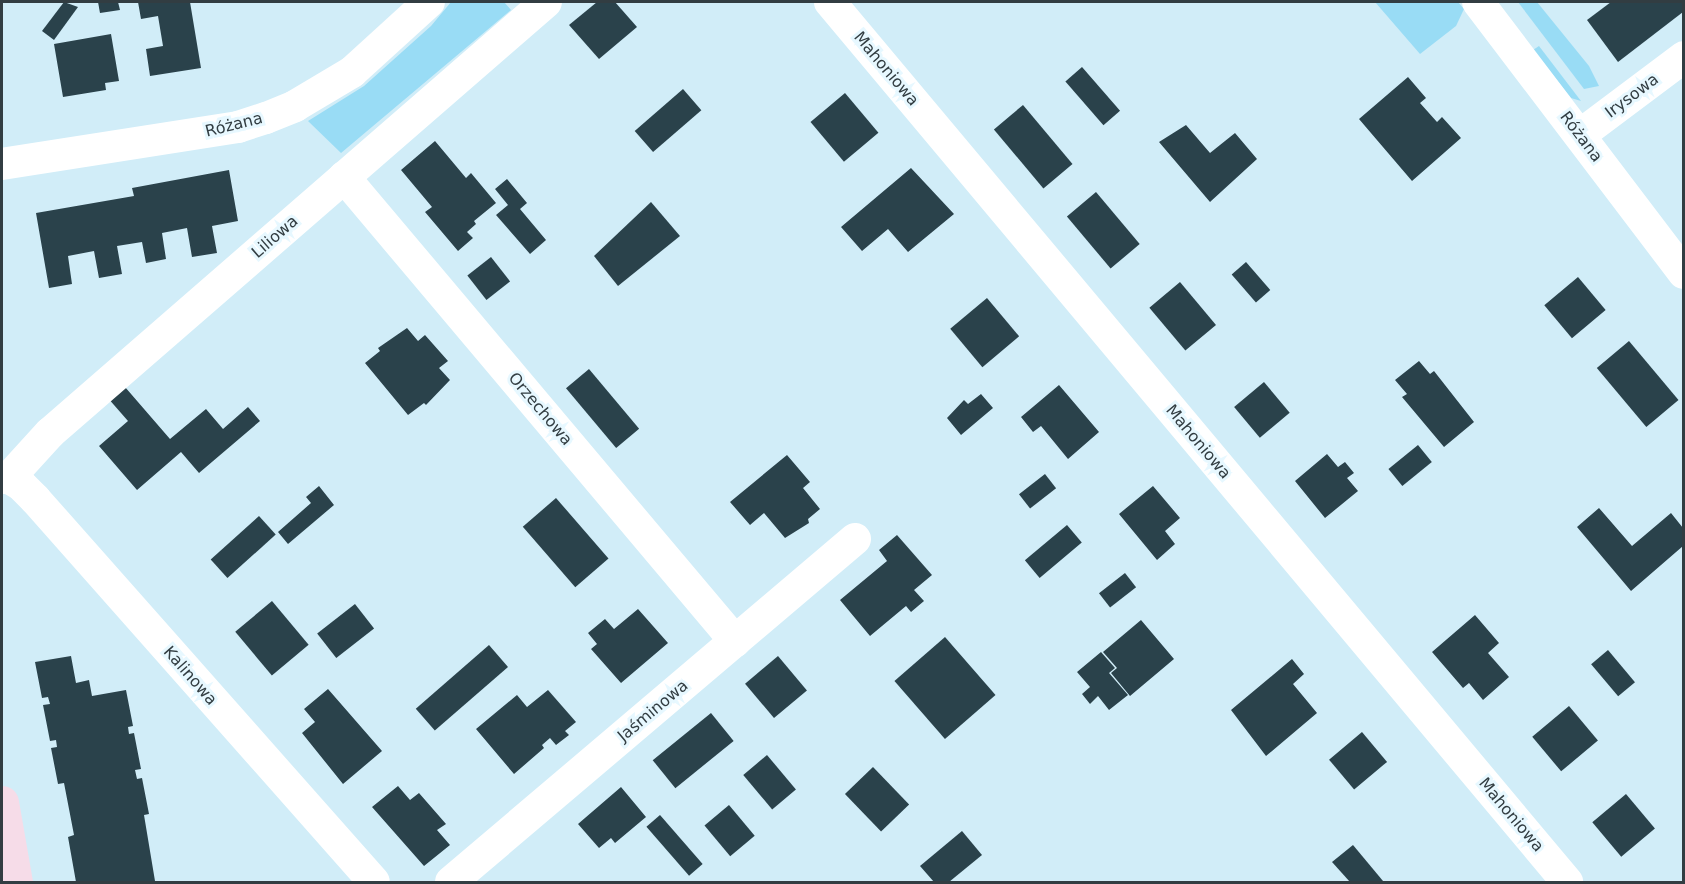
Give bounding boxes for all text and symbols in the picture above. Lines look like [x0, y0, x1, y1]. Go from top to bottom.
street label: Mahoniowa [849, 28, 923, 110]
street label: Irysowa [1602, 70, 1662, 122]
street label: Różana [1556, 108, 1606, 166]
street label: Różana [203, 109, 265, 141]
street label: Liliowa [248, 212, 302, 262]
street label: Orzechowa [504, 369, 576, 449]
street label: Mahoniowa [1161, 401, 1235, 483]
street label: Kalinowa [159, 643, 221, 709]
street label: Jaśminowa [614, 676, 692, 746]
street label: Mahoniowa [1474, 774, 1548, 856]

